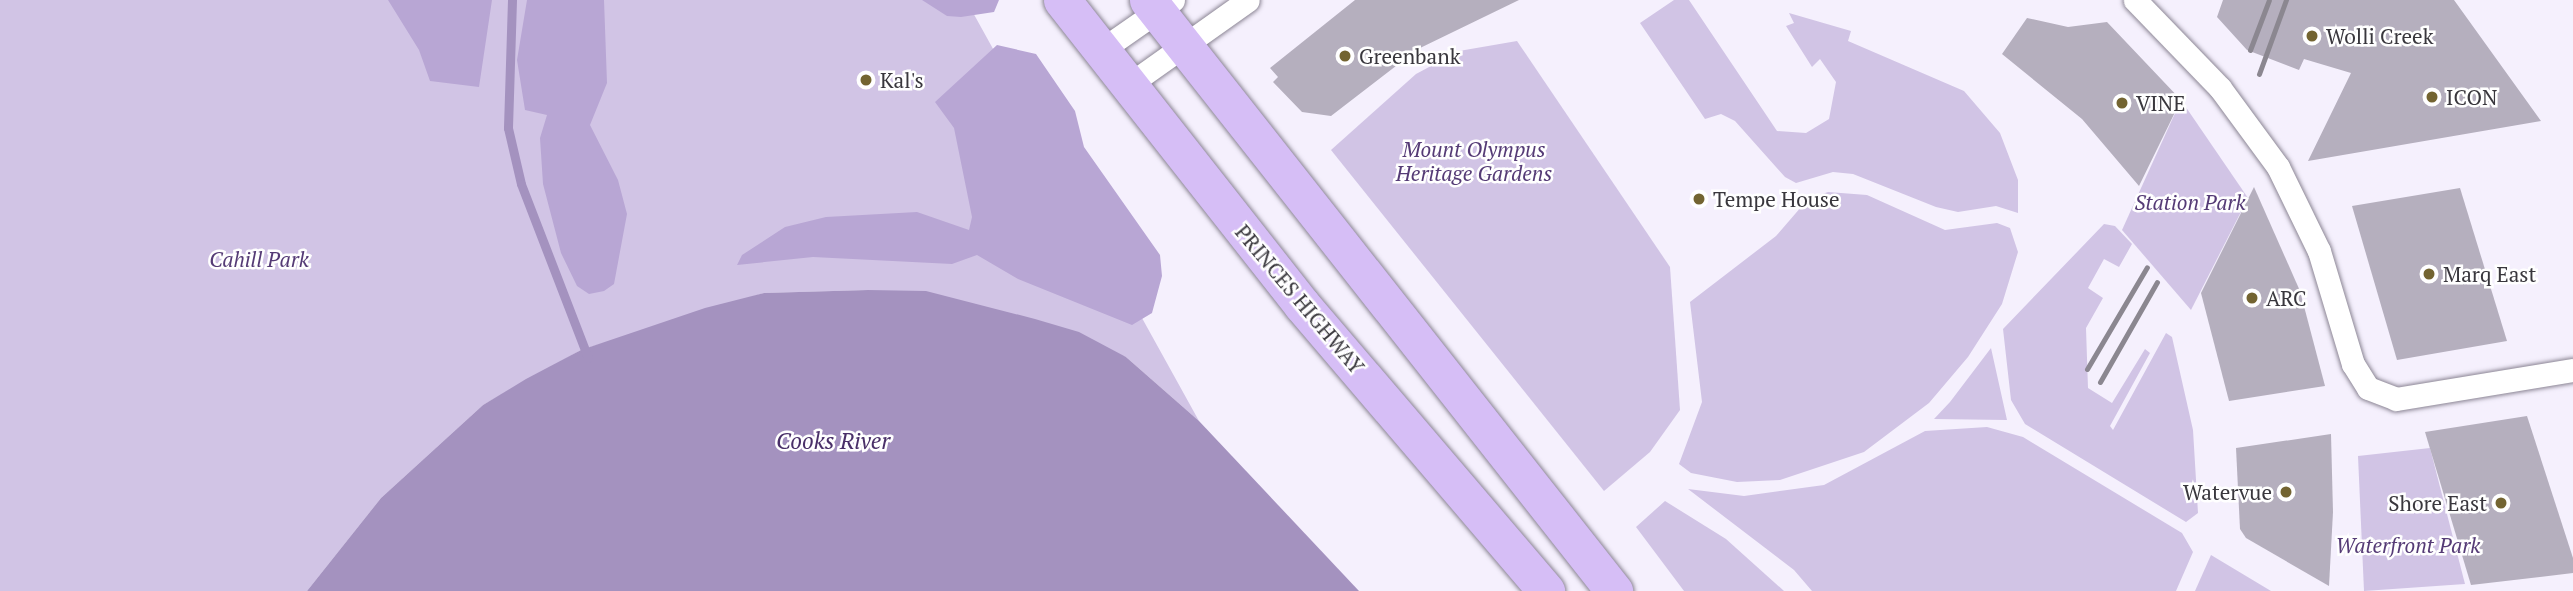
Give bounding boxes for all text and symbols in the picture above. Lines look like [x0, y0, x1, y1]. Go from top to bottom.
place label: Wolli Creek [2326, 23, 2433, 49]
marker: Wolli Creek [2304, 28, 2320, 44]
place label: Greenbank [1359, 43, 1460, 69]
marker: Greenbank [1337, 48, 1353, 64]
place label: Kal's [880, 67, 924, 93]
marker: Kal's [858, 72, 874, 88]
place label: ICON [2446, 84, 2497, 110]
marker: ICON [2424, 89, 2440, 105]
place label: VINE [2136, 90, 2185, 116]
marker: VINE [2114, 95, 2130, 111]
park label: Mount Olympus Heritage Gardens [1396, 136, 1552, 186]
place label: Tempe House [1713, 186, 1840, 212]
park label: Station Park [2134, 189, 2246, 215]
marker: Tempe House [1691, 191, 1707, 207]
street label: PRINCES HIGHWAY [1230, 219, 1370, 379]
park label: Cahill Park [209, 246, 309, 272]
place label: Marq East [2443, 261, 2536, 287]
marker: Marq East [2421, 266, 2437, 282]
place label: ARC [2266, 285, 2307, 311]
marker: ARC [2244, 290, 2260, 306]
water label: Cooks River [776, 427, 890, 455]
place label: Watervue [2183, 479, 2272, 505]
marker: Watervue [2278, 484, 2294, 500]
place label: Shore East [2388, 490, 2487, 516]
marker: Shore East [2493, 495, 2509, 511]
park label: Waterfront Park [2336, 532, 2480, 558]

